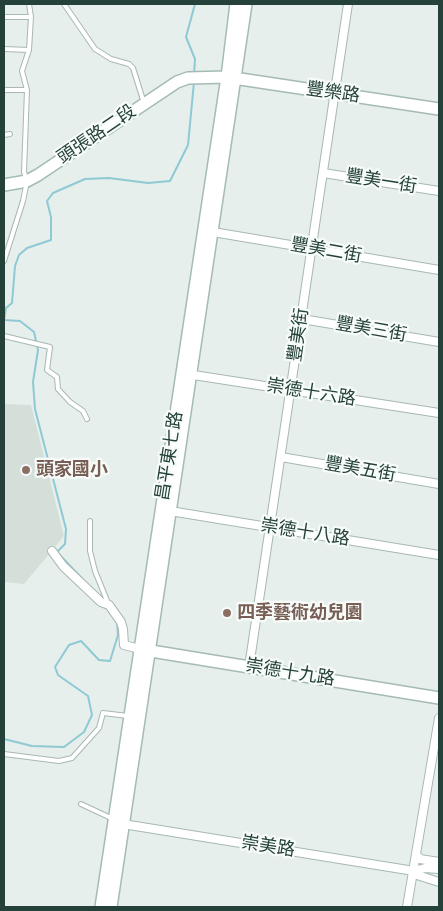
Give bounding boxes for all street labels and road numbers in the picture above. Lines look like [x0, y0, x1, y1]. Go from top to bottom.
street label: 豐樂路 [305, 79, 361, 107]
street label: 頭張路二段 [54, 101, 140, 169]
street label: 豐美一街 [344, 166, 418, 198]
street label: 豐美二街 [289, 234, 363, 268]
street label: 豐美街 [285, 307, 313, 363]
street label: 豐美三街 [334, 313, 408, 347]
street label: 崇德十六路 [265, 375, 357, 411]
street label: 昌平東七路 [152, 410, 188, 502]
street label: 豐美五街 [323, 453, 397, 487]
street label: 崇德十八路 [259, 515, 351, 551]
street label: 崇德十九路 [244, 655, 336, 691]
street label: 崇美路 [240, 832, 296, 862]

